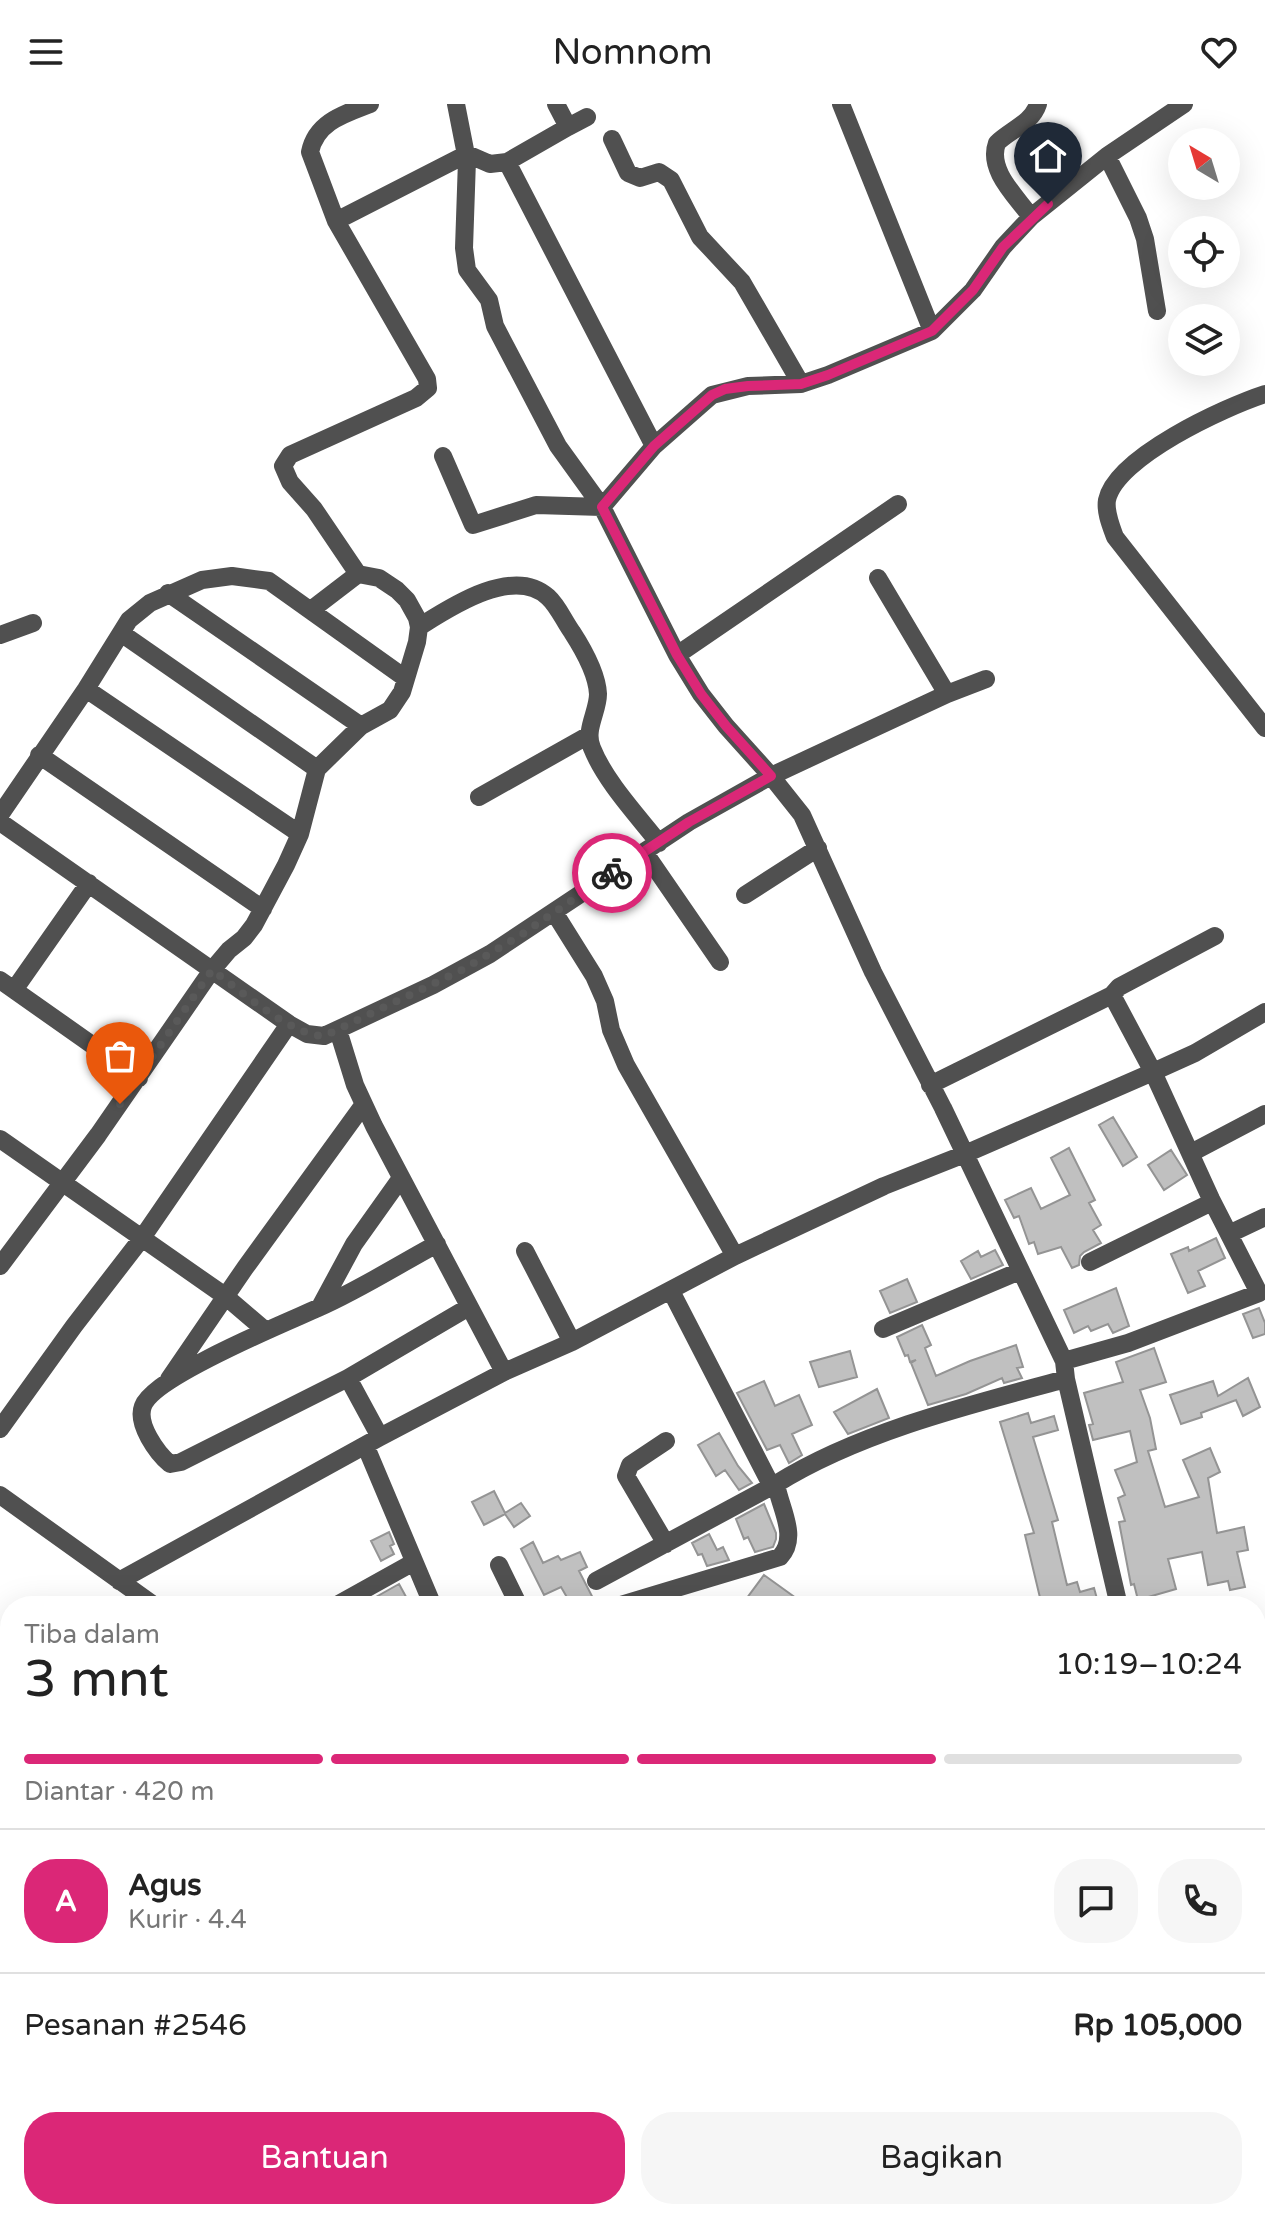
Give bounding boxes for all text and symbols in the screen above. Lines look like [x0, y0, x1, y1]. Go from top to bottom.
icon: menu [24, 30, 68, 74]
icon: heart [1197, 30, 1241, 74]
text: Nomnom [552, 31, 713, 74]
pin [1014, 122, 1082, 204]
north arrow [1168, 128, 1240, 200]
map controls [1168, 128, 1240, 376]
icon: home [1026, 134, 1070, 178]
button: locate [1168, 216, 1240, 288]
button: layers [1168, 304, 1240, 376]
courier [572, 833, 652, 913]
icon: bike [590, 851, 634, 895]
pin [86, 1022, 154, 1104]
icon: bag [98, 1034, 142, 1078]
text: Tiba dalam [24, 1619, 160, 1650]
text: 10:19–10:24 [1055, 1646, 1242, 1683]
text: 3 mnt [24, 1648, 169, 1711]
text: Diantar · 420 m [24, 1776, 214, 1807]
button: chat [1054, 1859, 1138, 1943]
button: phone [1158, 1859, 1242, 1943]
text: Agus [128, 1867, 202, 1904]
text: A [55, 1883, 77, 1920]
text: Kurir · 4.4 [128, 1904, 247, 1935]
text: Pesanan #2546 [24, 2007, 247, 2044]
text: Rp 105,000 [1073, 2007, 1242, 2044]
button: Bantuan [24, 2112, 625, 2204]
button: Bagikan [641, 2112, 1242, 2204]

